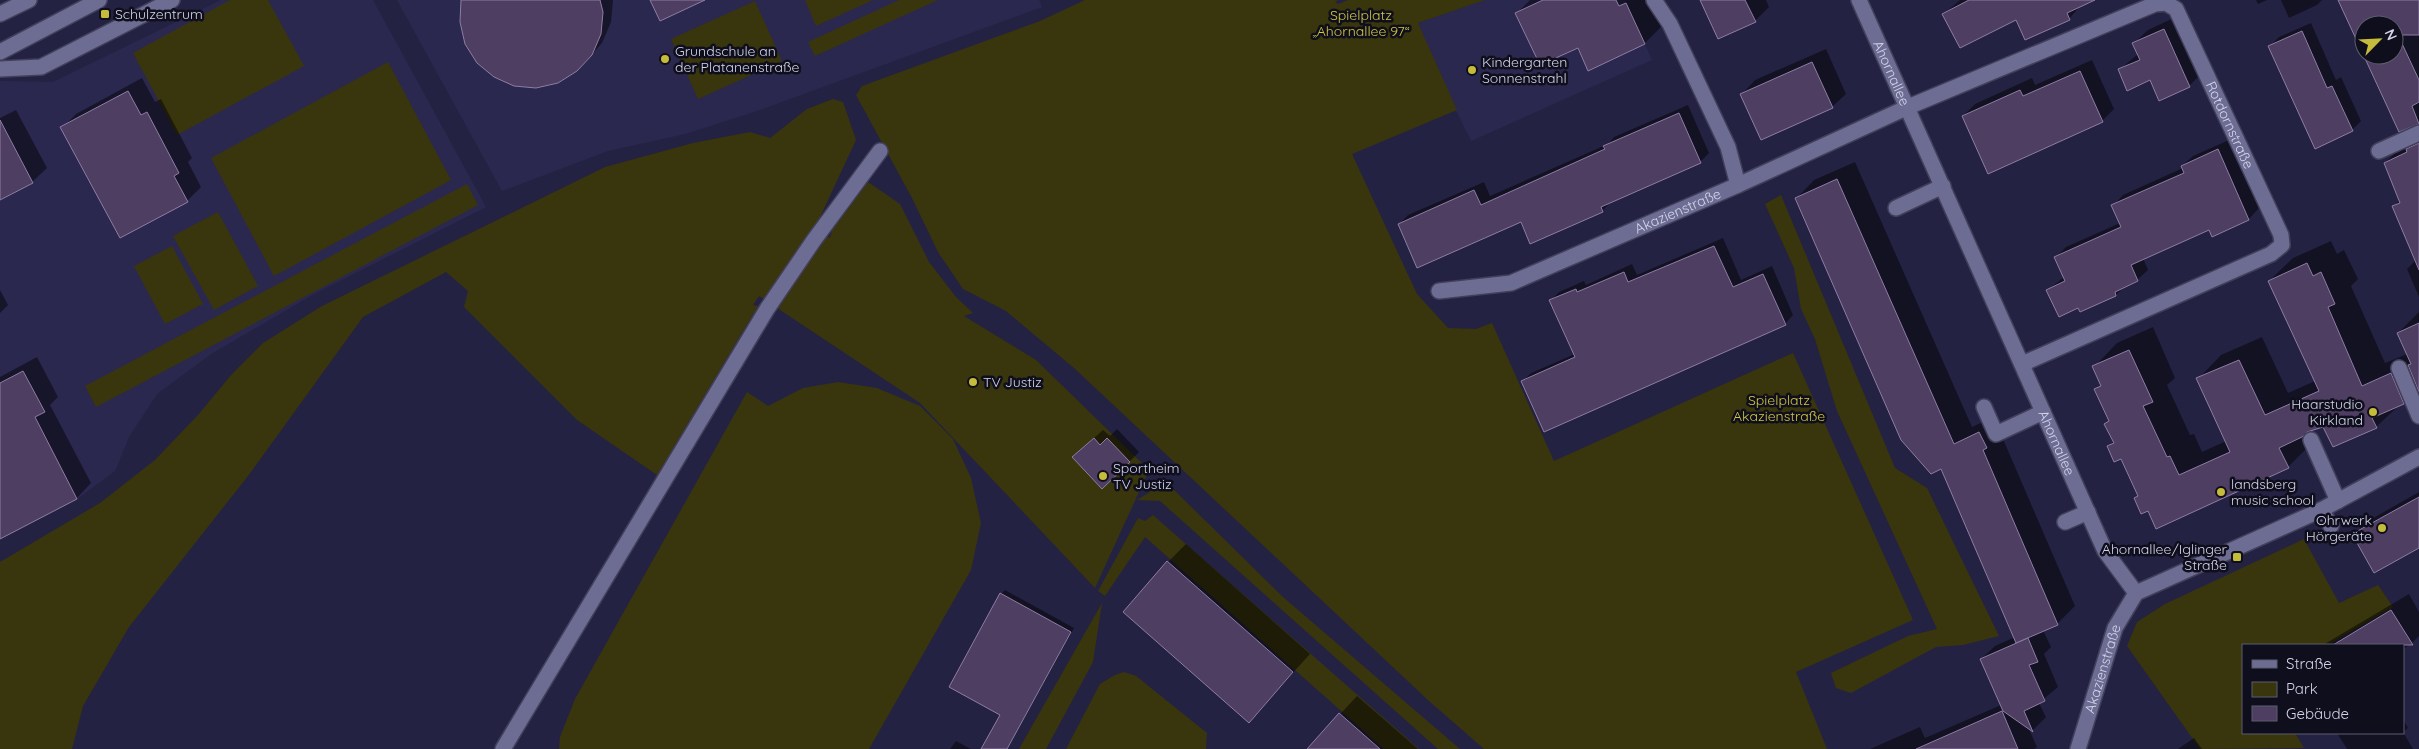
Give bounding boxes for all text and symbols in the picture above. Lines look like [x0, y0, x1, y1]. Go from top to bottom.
place label: Schulzentrum [115, 5, 203, 23]
park label: Spielplatz „Ahornallee 97“ [1312, 6, 1410, 40]
marker: Schulzentrum [99, 8, 111, 20]
north arrow [2354, 15, 2404, 65]
text: N [2381, 26, 2401, 43]
street label: Ahornallee [1869, 38, 1914, 109]
place label: Grundschule an der Platanenstraße [675, 42, 799, 76]
marker: Grundschule an der Platanenstraße [659, 53, 671, 65]
place label: Kindergarten Sonnenstrahl [1482, 53, 1567, 87]
marker: Kindergarten Sonnenstrahl [1466, 64, 1478, 76]
street label: Rotdornstraße [2202, 78, 2258, 172]
street label: Akazienstraße [1632, 184, 1724, 238]
place label: TV Justiz [983, 373, 1042, 391]
marker: TV Justiz [967, 376, 979, 388]
park label: Spielplatz Akazienstraße [1733, 391, 1825, 425]
place label: Haarstudio Kirkland [2291, 395, 2363, 429]
marker: Haarstudio Kirkland [2367, 406, 2379, 418]
street label: Ahornallee [2034, 407, 2079, 478]
place label: Sportheim TV Justiz [1113, 459, 1180, 493]
marker: Sportheim TV Justiz [1097, 470, 1109, 482]
place label: landsberg music school [2231, 475, 2314, 509]
marker: landsberg music school [2215, 486, 2227, 498]
place label: Ohrwerk Hörgeräte [2306, 511, 2372, 545]
marker: Ohrwerk Hörgeräte [2376, 522, 2388, 534]
place label: Ahornallee/Iglinger Straße [2102, 540, 2228, 574]
marker: Ahornallee/Iglinger Straße [2231, 551, 2243, 563]
street label: Akazienstraße [2080, 622, 2125, 715]
legend [2242, 644, 2404, 734]
text: Straße [2286, 654, 2332, 673]
text: Park [2286, 679, 2318, 698]
text: Gebäude [2286, 704, 2349, 723]

